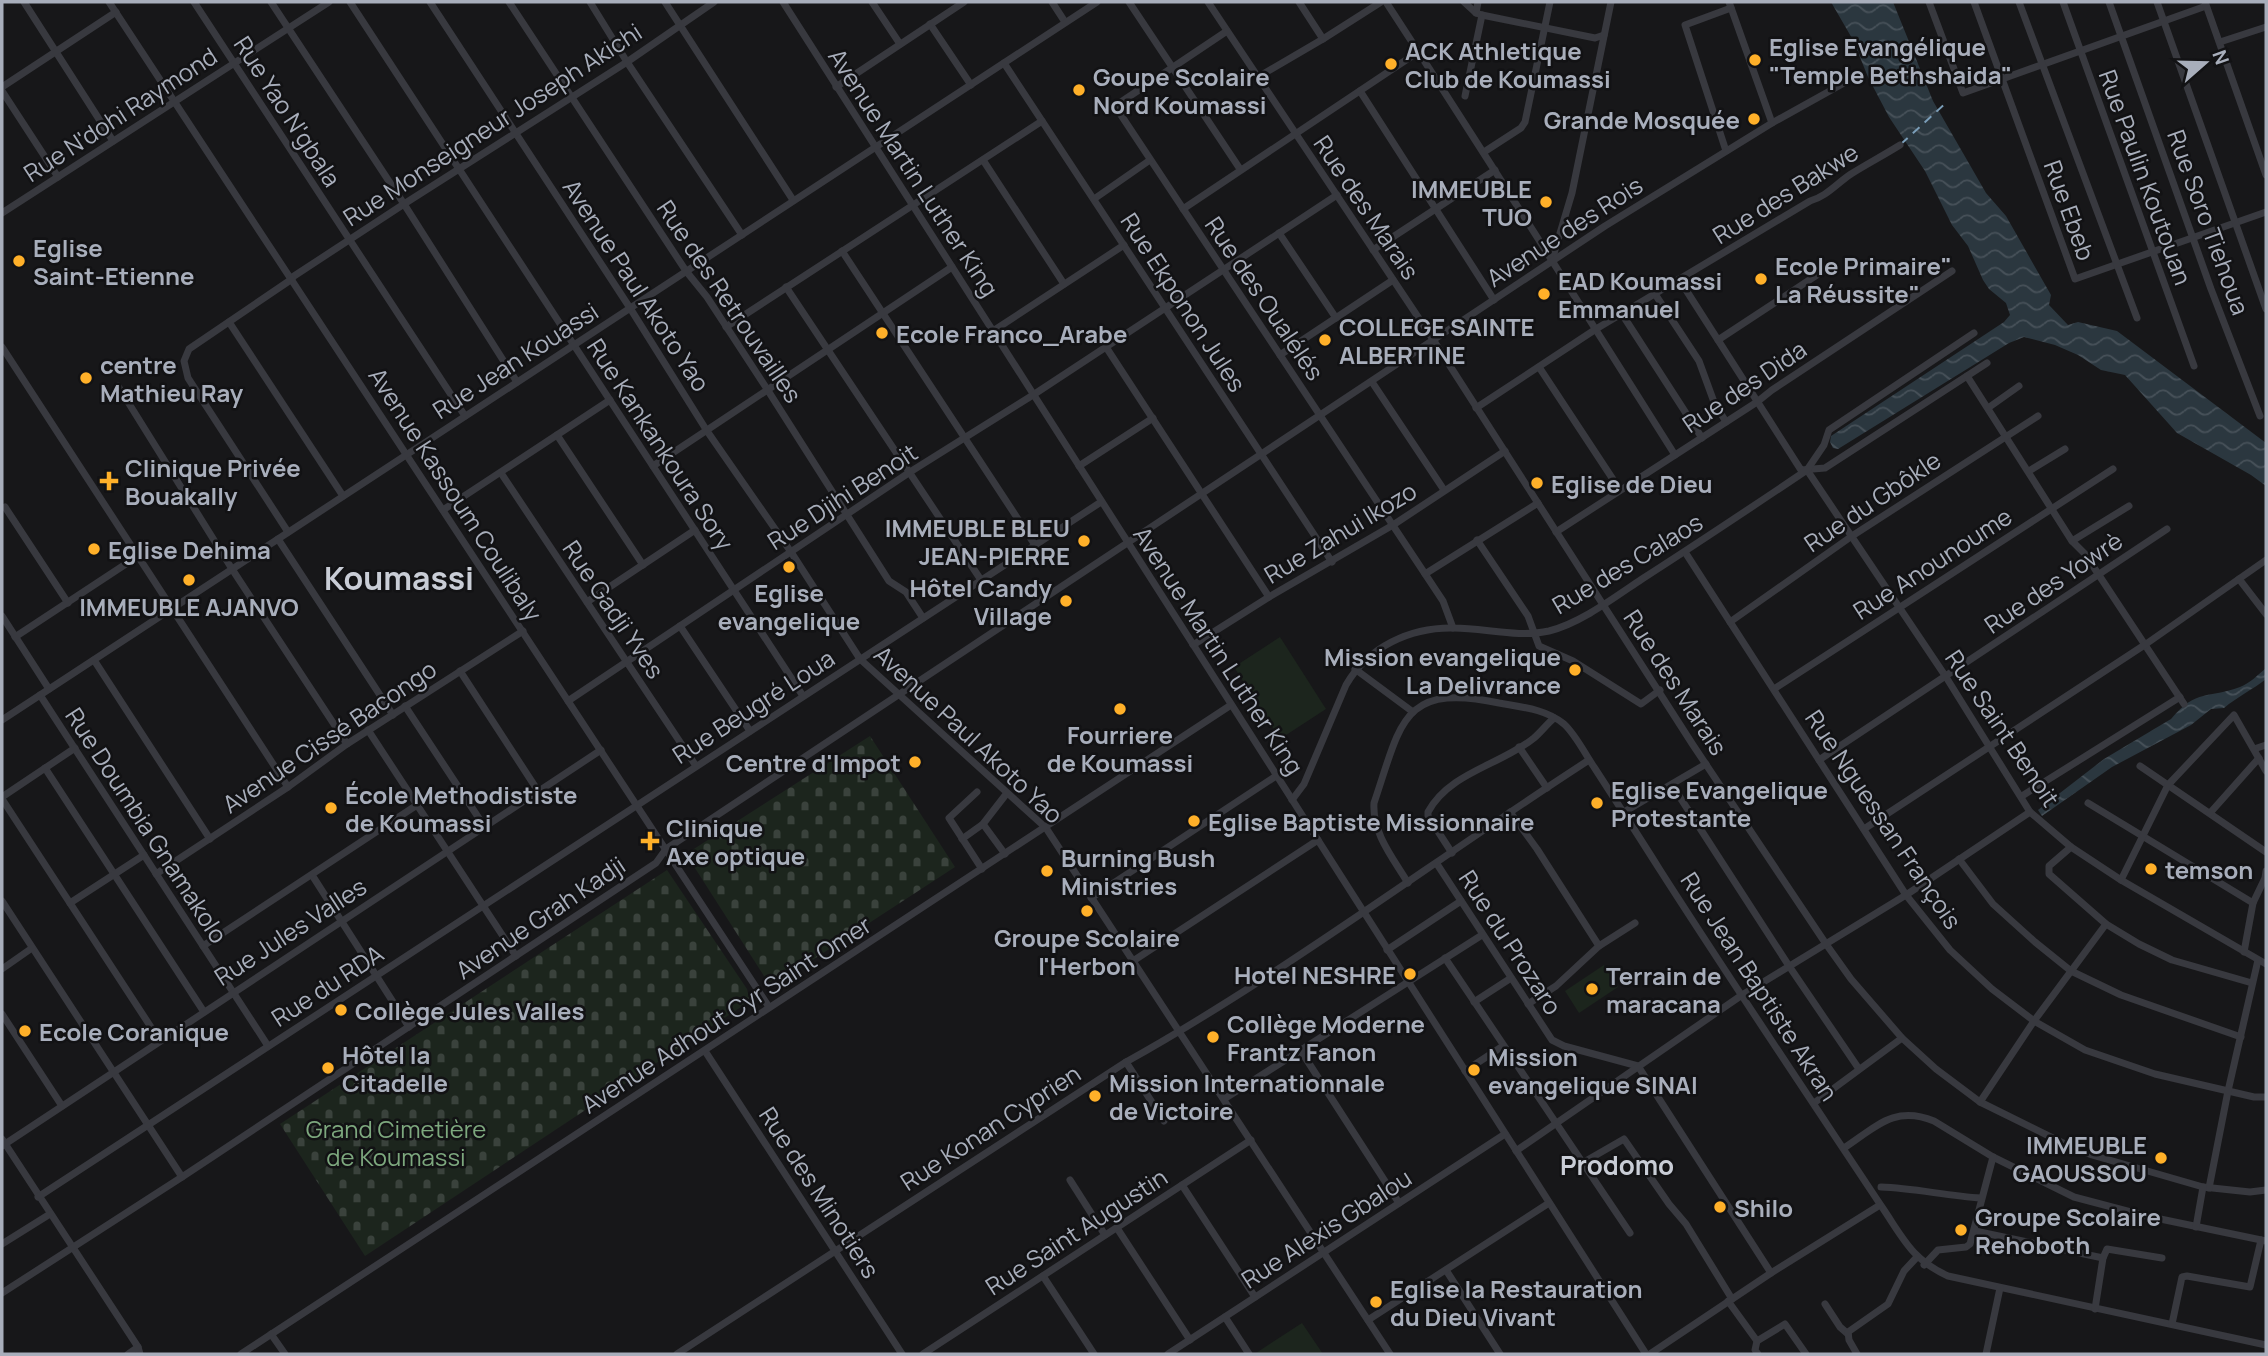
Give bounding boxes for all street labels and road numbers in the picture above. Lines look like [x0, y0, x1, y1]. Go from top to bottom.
street label: Rue Monseigneur Joseph Akichi [336, 15, 648, 233]
street label: Rue Yao N'gbala [227, 29, 349, 193]
street label: Rue N'dohi Raymond [17, 39, 223, 189]
street label: Avenue Martin Luther King [821, 42, 1007, 302]
street label: Rue Paulin Koutouan [2092, 65, 2200, 289]
street label: Rue Soro Tiehoua [2160, 125, 2258, 319]
street label: Rue des Marais [1307, 129, 1427, 285]
street label: Rue des Bakwe [1706, 135, 1864, 251]
street label: Rue Ebeb [2037, 155, 2103, 265]
street label: Avenue des Rois [1479, 168, 1649, 294]
street label: Avenue Paul Akoto Yao [556, 172, 718, 398]
street label: Rue des Retrouvailles [650, 193, 810, 409]
street label: Rue Ekponon Jules [1114, 206, 1254, 398]
street label: Rue des Oualélés [1198, 210, 1332, 386]
street label: Rue Jean Kouassi [426, 294, 604, 426]
street label: Rue Kankankoura Sory [580, 332, 742, 556]
street label: Rue des Dida [1675, 332, 1813, 440]
street label: Avenue Kassoum Coulibaly [362, 361, 551, 627]
street label: Rue Djihi Benoit [761, 435, 923, 557]
street label: Rue du Gbôkle [1797, 443, 1947, 559]
street label: Rue Zahui Ikozo [1258, 474, 1422, 590]
street label: Rue Anounoume [1846, 499, 2018, 627]
street label: Rue des Calaos [1546, 505, 1708, 621]
street label: Avenue Martin Luther King [1126, 520, 1312, 780]
street label: Rue des Yowrè [1977, 524, 2129, 640]
street label: Rue Gadji Yves [556, 533, 672, 685]
street label: Rue des Marais [1617, 603, 1735, 761]
street label: Avenue Paul Akoto Yao [867, 638, 1071, 830]
street label: Rue Beugré Loua [666, 641, 840, 771]
street label: Rue Saint Benoit [1938, 643, 2068, 813]
street label: Avenue Cissé Bacongo [215, 652, 443, 820]
street label: Rue Doumbia Gnamakolo [58, 701, 236, 949]
street label: Rue Nguessan François [1798, 703, 1970, 935]
street label: Avenue Grah Kadji [449, 848, 631, 986]
street label: Rue du Prozaro [1452, 863, 1570, 1021]
street label: Rue Jean Baptiste Akran [1674, 865, 1846, 1107]
street label: Rue Jules Valles [208, 869, 372, 993]
street label: Avenue Adhout Cyr Saint Omer [575, 908, 878, 1120]
street label: Rue du RDA [265, 936, 389, 1034]
street label: Rue Konan Cyprien [894, 1056, 1086, 1198]
street label: Rue des Minotiers [752, 1100, 888, 1284]
street label: Rue Saint Augustin [979, 1160, 1173, 1302]
street label: Rue Alexis Gbalou [1235, 1161, 1417, 1295]

